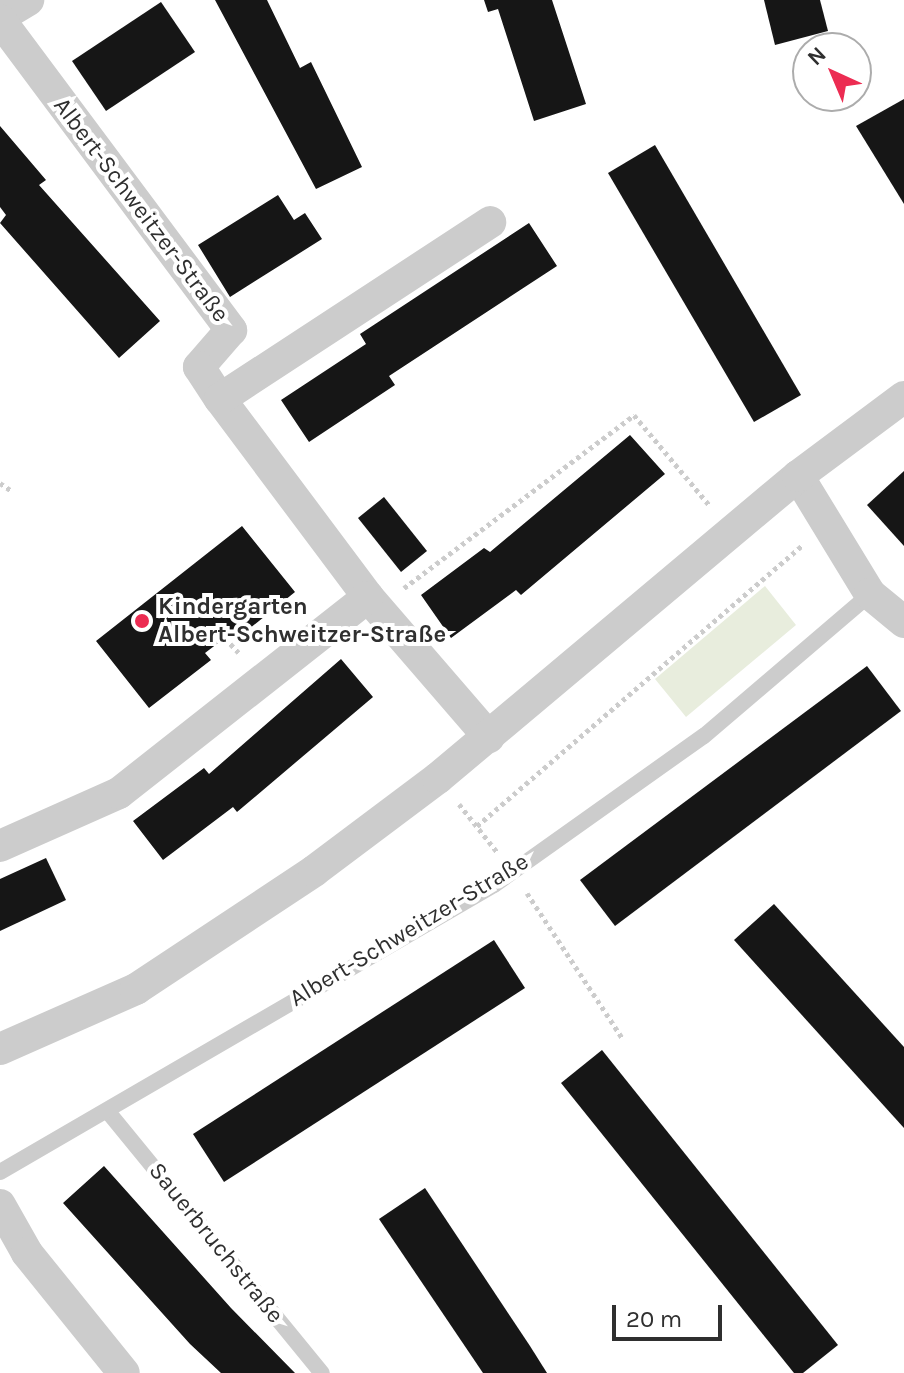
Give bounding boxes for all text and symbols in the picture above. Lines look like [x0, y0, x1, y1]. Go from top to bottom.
north arrow [792, 32, 872, 112]
text: N [802, 41, 831, 71]
street label: Albert-Schweitzer-Straße [47, 92, 235, 328]
place label: Kindergarten Albert-Schweitzer-Straße [158, 593, 446, 649]
marker: Kindergarten Albert-Schweitzer-Straße [133, 612, 151, 630]
street label: Albert-Schweitzer-Straße [284, 847, 534, 1013]
street label: Sauerbruchstraße [142, 1157, 290, 1329]
scale bar [616, 1289, 726, 1339]
text: 20 m [626, 1305, 682, 1333]

